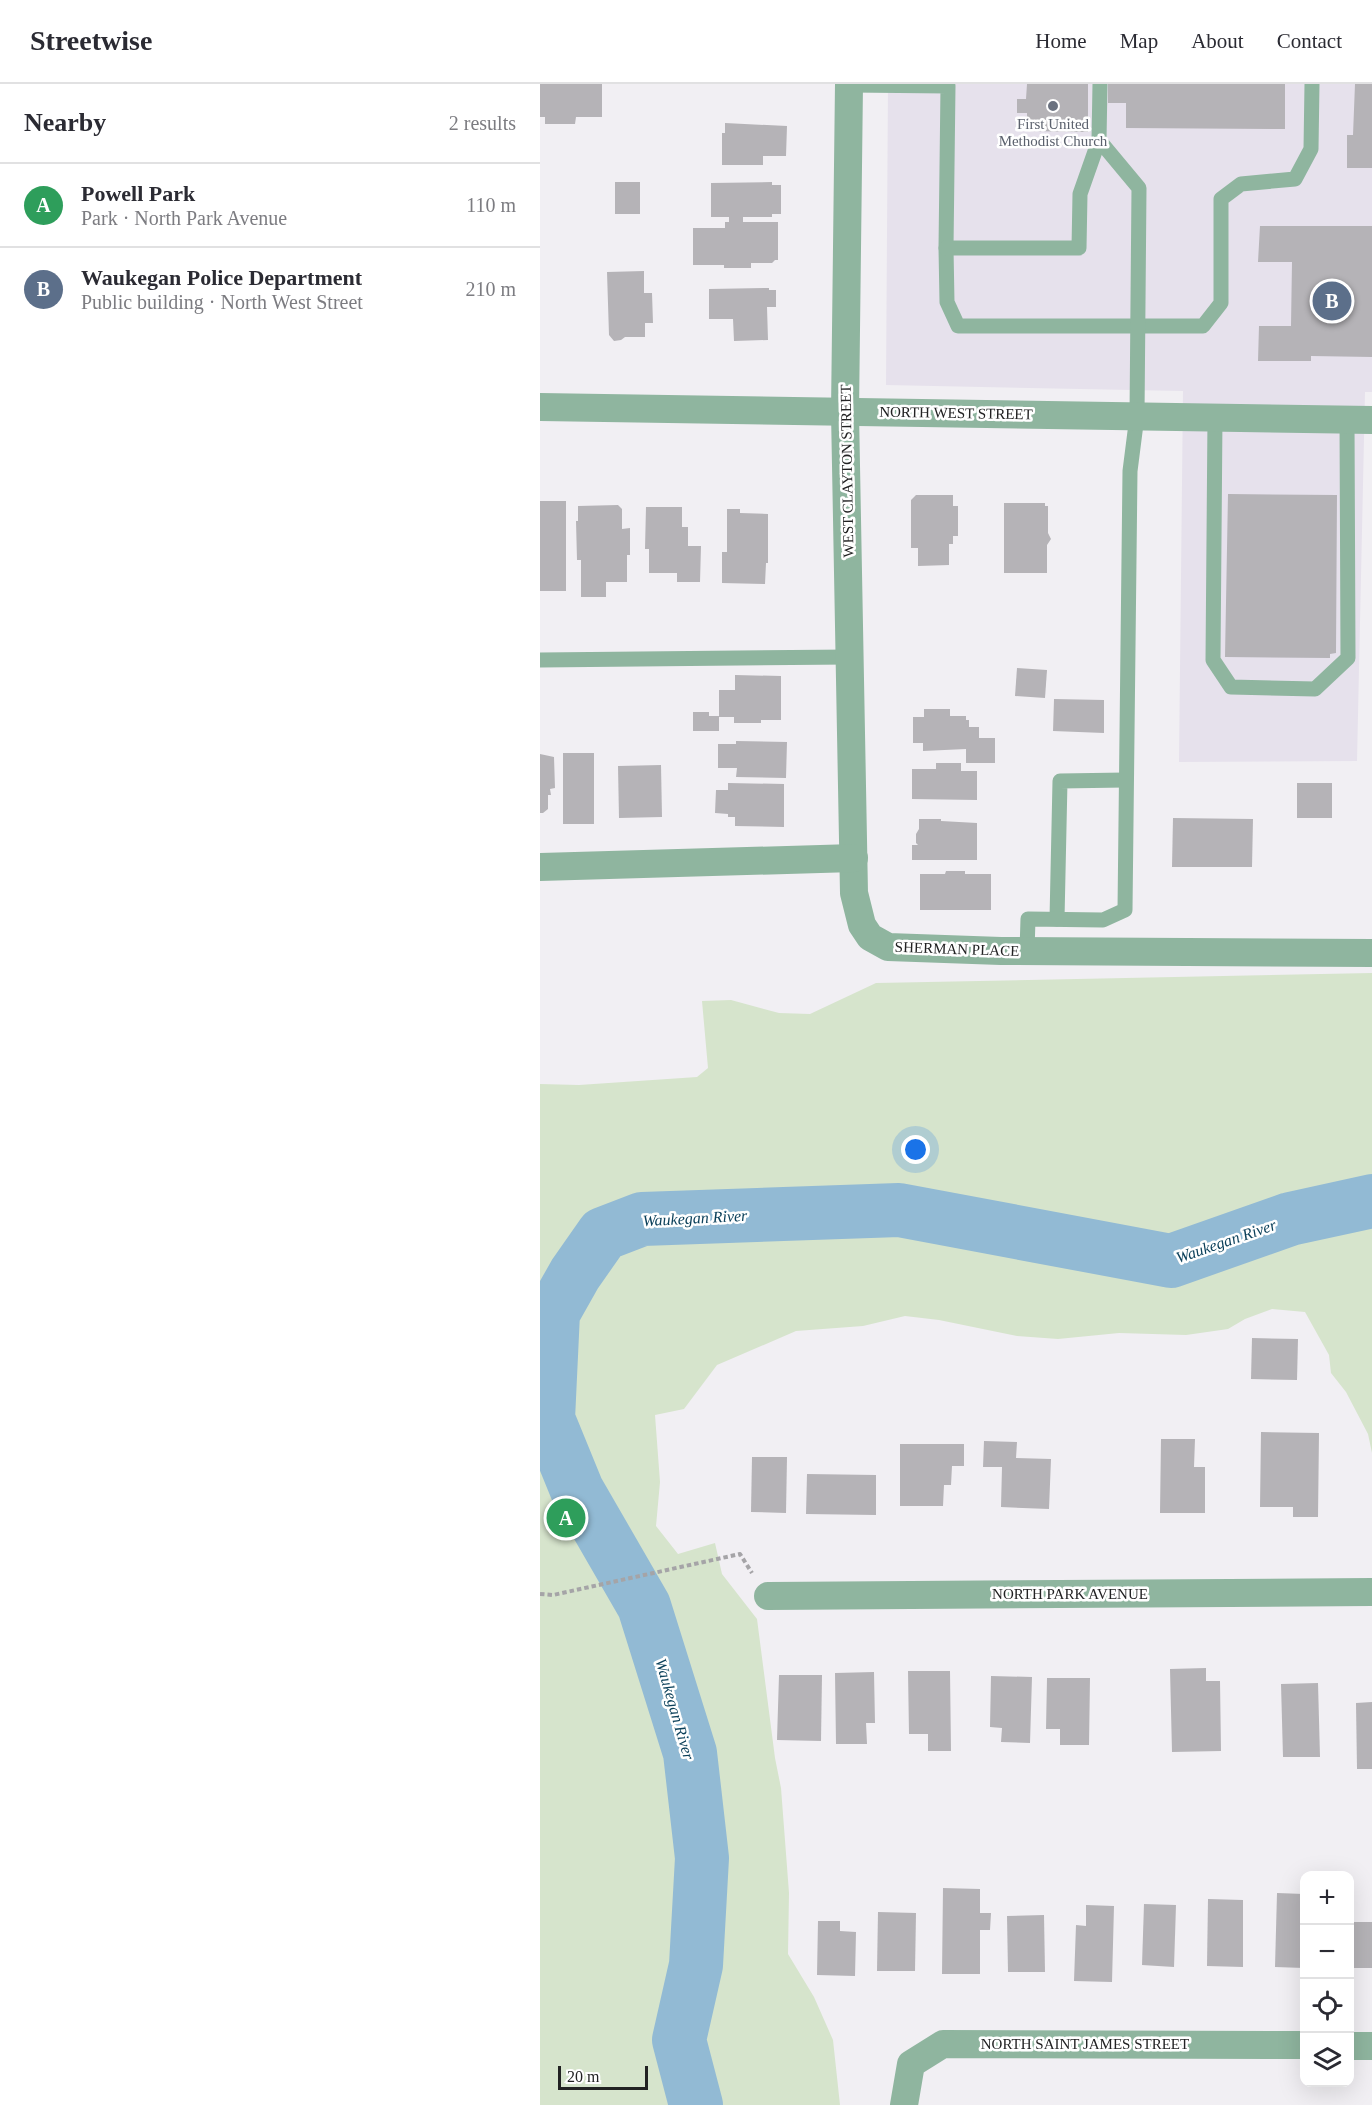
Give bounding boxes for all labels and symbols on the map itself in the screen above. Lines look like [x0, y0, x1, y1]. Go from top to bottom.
marker: First United Methodist Church [1046, 99, 1060, 113]
place label: First United Methodist Church [999, 116, 1108, 149]
pin: B [1312, 278, 1352, 324]
street label: WEST CLAYTON STREET [837, 384, 857, 558]
street label: NORTH WEST STREET [879, 404, 1033, 422]
street label: SHERMAN PLACE [894, 939, 1020, 959]
your location [901, 1135, 930, 1164]
water label: Waukegan River [642, 1207, 749, 1230]
water label: Waukegan River [1174, 1216, 1279, 1267]
pin: A [546, 1496, 586, 1540]
street label: NORTH PARK AVENUE [992, 1586, 1148, 1602]
water label: Waukegan River [651, 1656, 698, 1763]
street label: NORTH SAINT JAMES STREET [981, 2036, 1189, 2052]
scale bar [558, 2063, 648, 2090]

